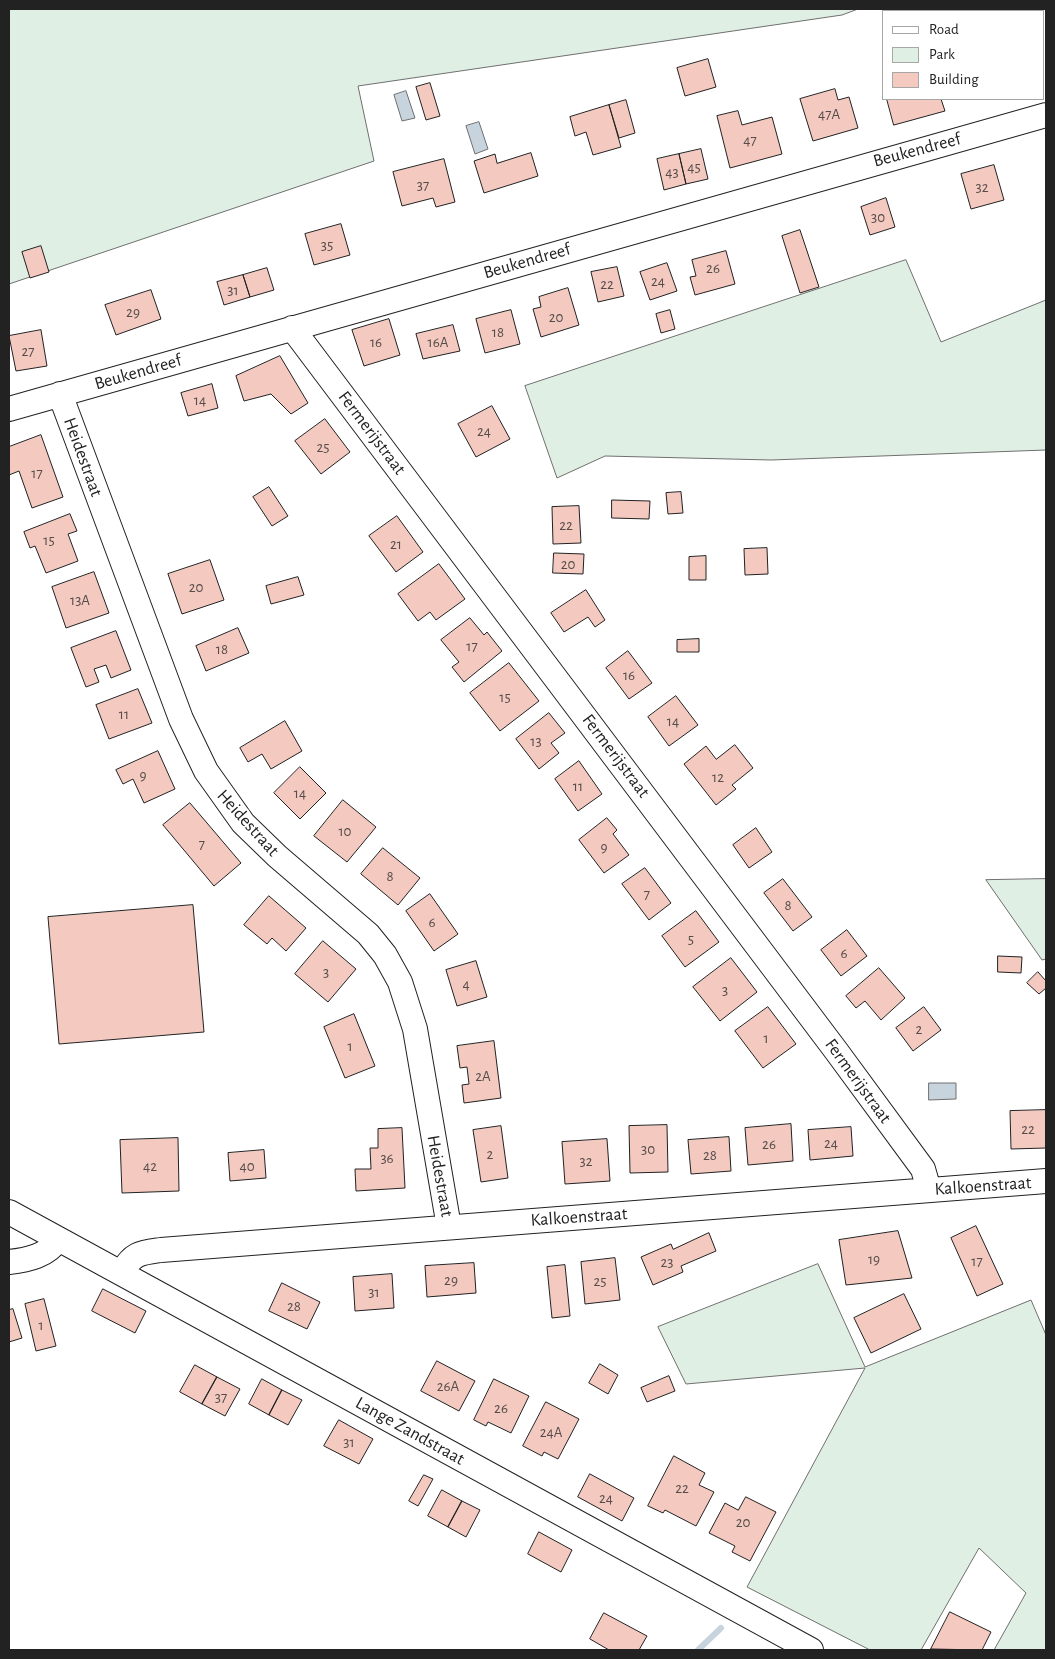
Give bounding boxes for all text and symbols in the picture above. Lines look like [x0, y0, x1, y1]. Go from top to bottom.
legend [882, 10, 1045, 100]
text: Road [929, 22, 959, 37]
text: Park [929, 47, 955, 62]
text: Building [929, 72, 979, 87]
house number: 47A [818, 105, 840, 123]
street label: Beukendreef [871, 128, 963, 172]
house number: 47 [743, 131, 757, 149]
house number: 45 [687, 158, 701, 176]
house number: 43 [665, 163, 679, 181]
house number: 37 [417, 176, 429, 194]
house number: 32 [975, 178, 989, 196]
house number: 30 [871, 208, 885, 226]
house number: 35 [321, 236, 333, 254]
street label: Beukendreef [481, 238, 573, 284]
house number: 26 [706, 259, 720, 277]
house number: 24 [651, 272, 665, 290]
house number: 22 [600, 275, 614, 293]
house number: 31 [227, 281, 239, 299]
house number: 29 [126, 303, 140, 321]
house number: 20 [549, 308, 563, 326]
house number: 18 [492, 323, 504, 341]
house number: 16 [370, 333, 382, 351]
house number: 16A [428, 333, 448, 351]
house number: 27 [21, 342, 35, 360]
street label: Beukendreef [92, 349, 184, 395]
street label: Fermerijstraat [333, 387, 411, 479]
house number: 14 [194, 391, 206, 409]
street label: Heidestraat [59, 414, 107, 500]
house number: 24 [477, 422, 491, 440]
house number: 25 [316, 438, 330, 456]
house number: 17 [31, 464, 43, 482]
house number: 22 [559, 516, 573, 534]
house number: 15 [43, 531, 55, 549]
house number: 21 [390, 535, 402, 553]
house number: 20 [561, 555, 575, 573]
house number: 20 [189, 578, 203, 596]
house number: 13A [70, 591, 90, 609]
house number: 17 [466, 637, 478, 655]
house number: 18 [216, 640, 228, 658]
house number: 16 [623, 666, 635, 684]
house number: 15 [499, 688, 511, 706]
house number: 11 [119, 705, 129, 723]
street label: Fermerijstraat [577, 710, 655, 802]
house number: 14 [667, 712, 679, 730]
house number: 13 [530, 732, 542, 750]
house number: 9 [139, 766, 147, 784]
house number: 12 [712, 768, 724, 786]
house number: 11 [573, 777, 583, 795]
house number: 14 [294, 784, 306, 802]
street label: Heidestraat [212, 785, 284, 861]
house number: 10 [338, 822, 352, 840]
house number: 7 [199, 835, 205, 853]
house number: 9 [600, 838, 608, 856]
house number: 8 [386, 867, 394, 885]
house number: 7 [644, 885, 650, 903]
house number: 8 [784, 896, 792, 914]
house number: 6 [428, 913, 436, 931]
house number: 5 [688, 930, 694, 948]
house number: 6 [840, 944, 848, 962]
house number: 3 [323, 963, 329, 981]
house number: 4 [462, 975, 470, 993]
house number: 3 [722, 981, 728, 999]
house number: 2 [916, 1020, 922, 1038]
house number: 1 [763, 1029, 769, 1047]
street label: Fermerijstraat [820, 1034, 896, 1128]
house number: 1 [347, 1037, 353, 1055]
house number: 2A [475, 1067, 491, 1085]
house number: 22 [1021, 1120, 1035, 1138]
street label: Heidestraat [422, 1133, 458, 1219]
house number: 24 [824, 1134, 838, 1152]
house number: 26 [762, 1135, 776, 1153]
house number: 30 [641, 1140, 655, 1158]
house number: 2 [487, 1145, 493, 1163]
house number: 28 [703, 1146, 717, 1164]
house number: 36 [380, 1149, 394, 1167]
house number: 32 [579, 1152, 593, 1170]
house number: 42 [143, 1157, 157, 1175]
house number: 40 [239, 1157, 255, 1175]
street label: Kalkoenstraat [934, 1172, 1032, 1200]
street label: Kalkoenstraat [530, 1203, 628, 1231]
house number: 19 [868, 1250, 880, 1268]
house number: 17 [971, 1252, 983, 1270]
house number: 23 [660, 1253, 674, 1271]
house number: 29 [444, 1271, 458, 1289]
house number: 25 [593, 1272, 607, 1290]
house number: 31 [368, 1283, 380, 1301]
house number: 28 [287, 1297, 301, 1315]
house number: 1 [38, 1316, 44, 1334]
house number: 26A [437, 1377, 459, 1395]
house number: 37 [215, 1388, 227, 1406]
street label: Lange Zandstraat [352, 1392, 468, 1470]
house number: 26 [494, 1399, 508, 1417]
house number: 24A [540, 1423, 562, 1441]
house number: 31 [343, 1433, 355, 1451]
house number: 22 [675, 1479, 689, 1497]
house number: 24 [599, 1489, 613, 1507]
house number: 20 [736, 1513, 750, 1531]

